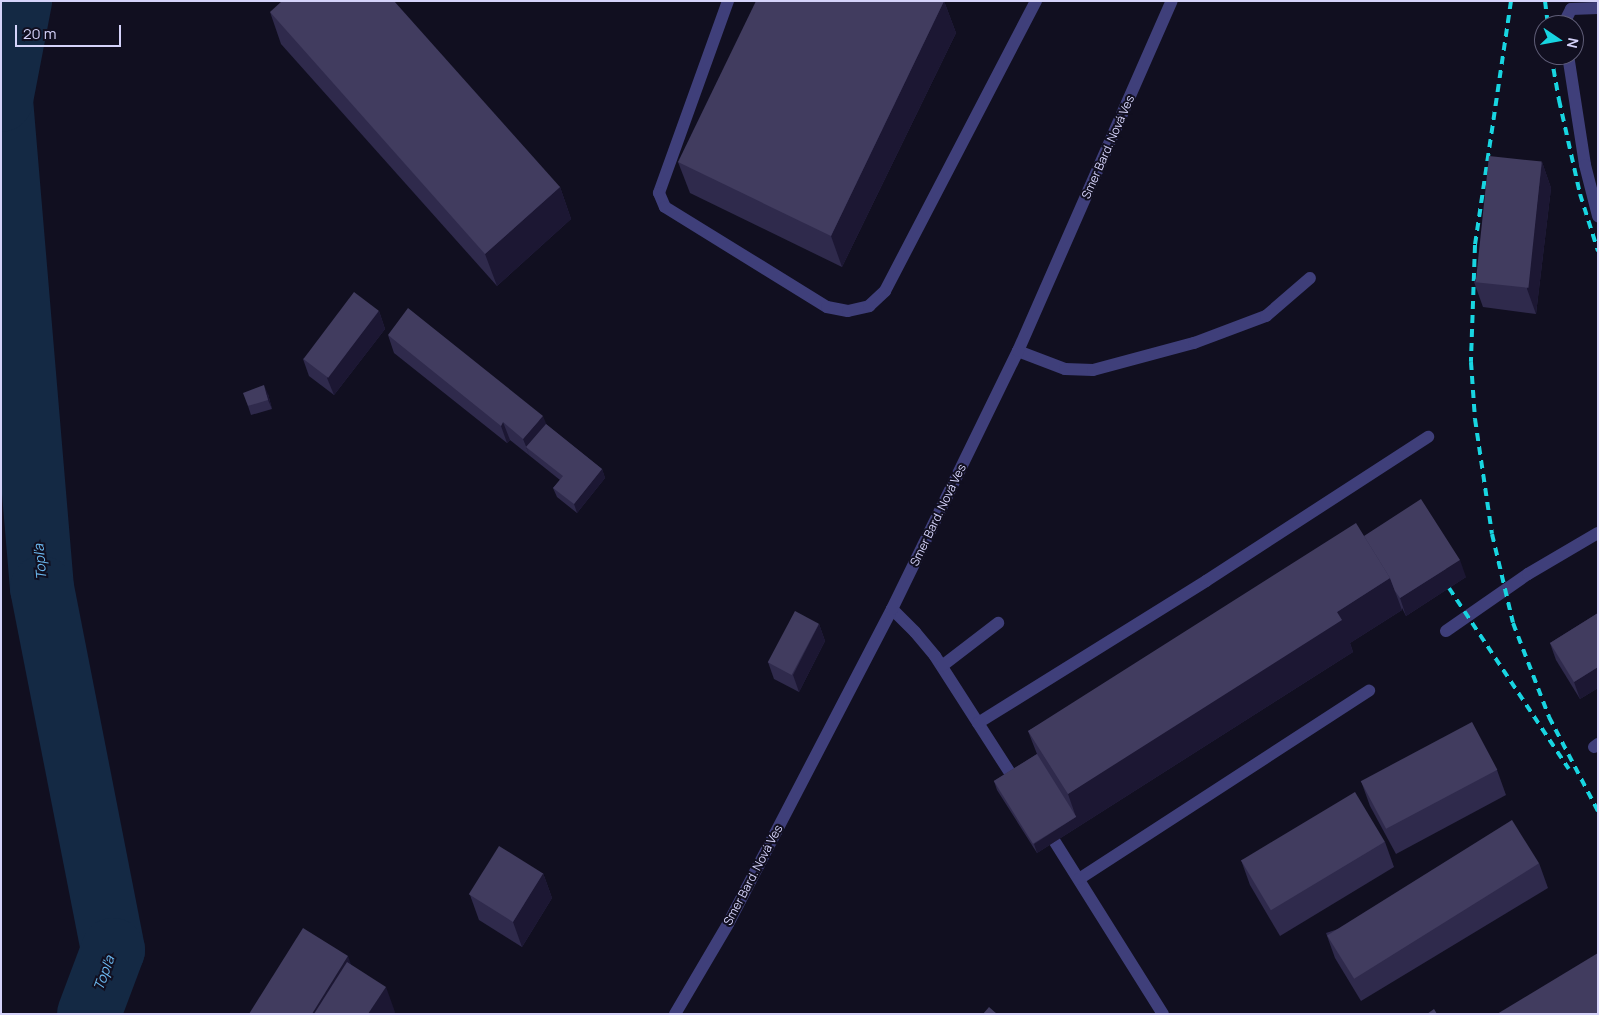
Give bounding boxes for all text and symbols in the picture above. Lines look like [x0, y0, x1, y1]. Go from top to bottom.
scale bar [18, 15, 124, 47]
north arrow [1534, 15, 1584, 65]
text: 20 m [23, 23, 56, 44]
text: N [1563, 36, 1584, 50]
street label: Smer Bard. Nová Ves [1079, 93, 1137, 201]
street label: Smer Bard. Nová Ves [907, 462, 969, 568]
water label: Topľa [30, 543, 50, 581]
street label: Smer Bard. Nová Ves [720, 822, 786, 928]
water label: Topľa [90, 953, 118, 993]

